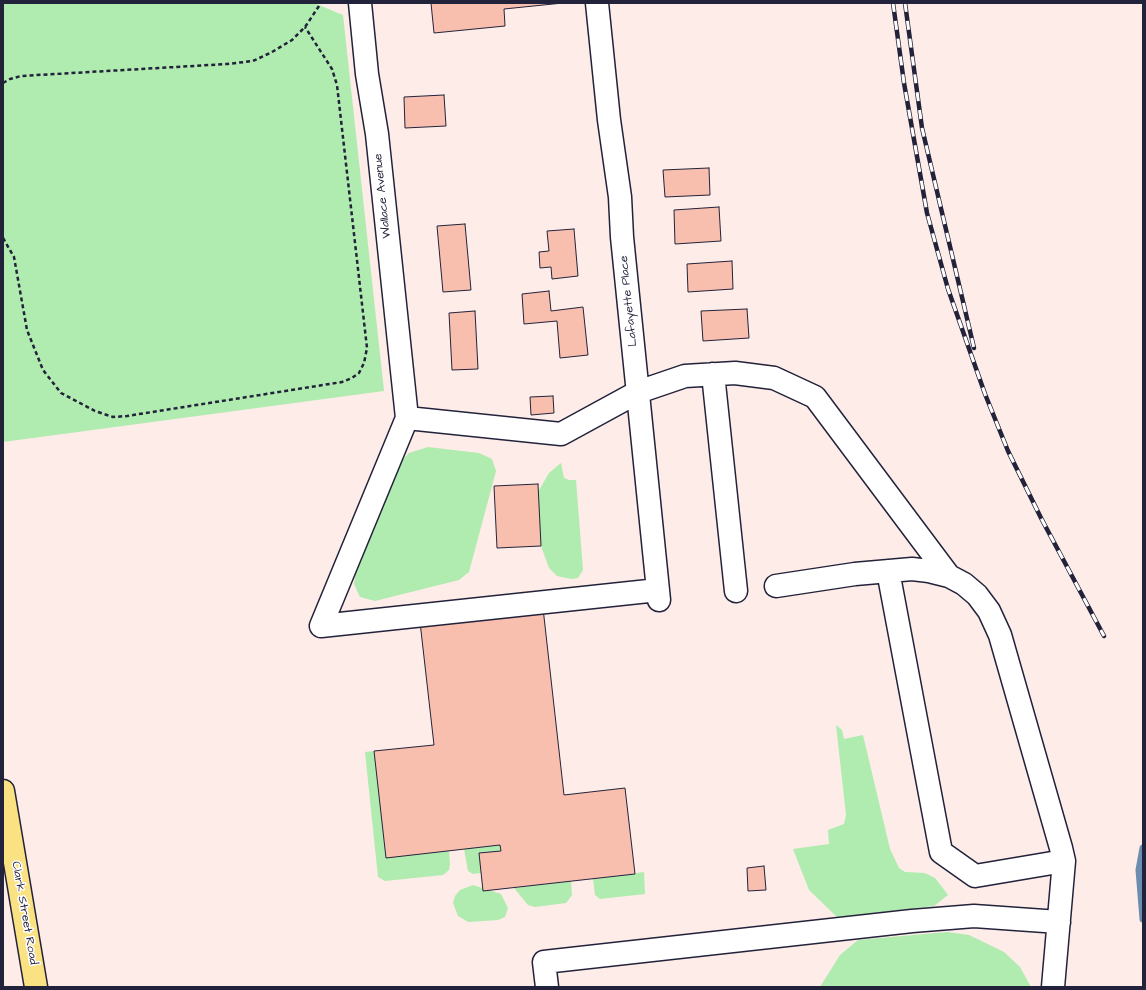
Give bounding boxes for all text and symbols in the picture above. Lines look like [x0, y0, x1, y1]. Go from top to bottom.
street label: Wallace Avenue [371, 153, 395, 239]
street label: Lafayette Place [617, 255, 641, 347]
street label: Clark Street Road [8, 860, 40, 966]

